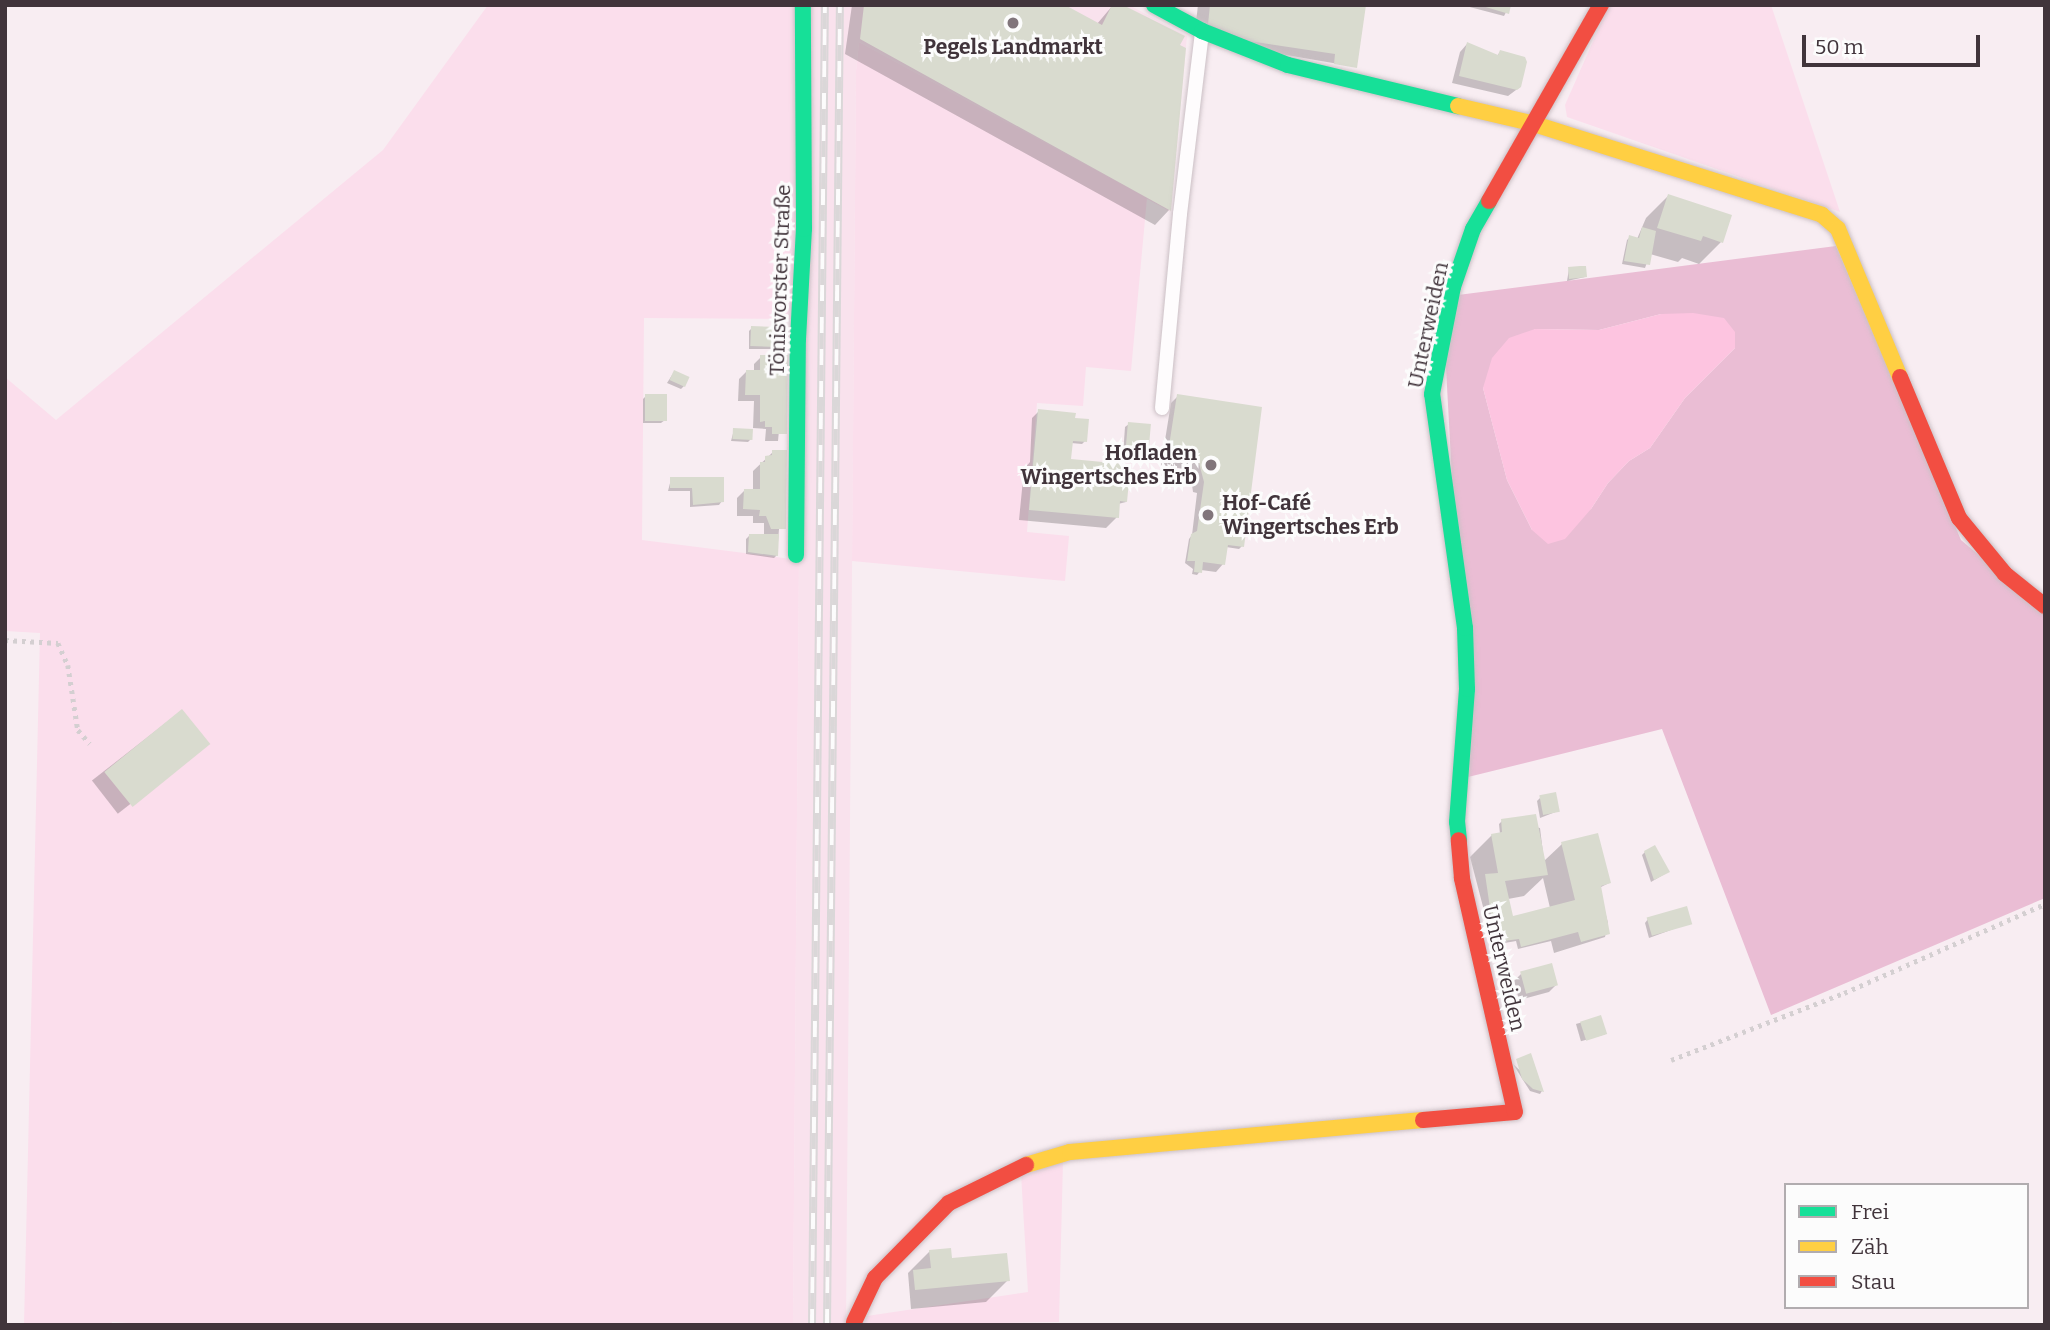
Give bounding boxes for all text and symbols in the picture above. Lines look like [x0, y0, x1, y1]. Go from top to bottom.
marker: Pegels Landmarkt [1005, 15, 1021, 31]
scale bar [1805, 21, 1983, 65]
place label: Pegels Landmarkt [923, 34, 1103, 60]
text: 50 m [1815, 34, 1864, 60]
street label: Tönisvorster Straße [764, 184, 796, 376]
street label: Unterweiden [1402, 259, 1454, 391]
place label: Hofladen Wingertsches Erb [1020, 440, 1197, 490]
marker: Hofladen Wingertsches Erb [1203, 457, 1219, 473]
place label: Hof-Café Wingertsches Erb [1222, 490, 1399, 540]
marker: Hof-Café Wingertsches Erb [1200, 507, 1216, 523]
street label: Unterweiden [1477, 902, 1531, 1034]
legend [1784, 1183, 2029, 1309]
text: Frei [1851, 1199, 1889, 1225]
text: Zäh [1851, 1234, 1889, 1260]
text: Stau [1851, 1269, 1895, 1295]

